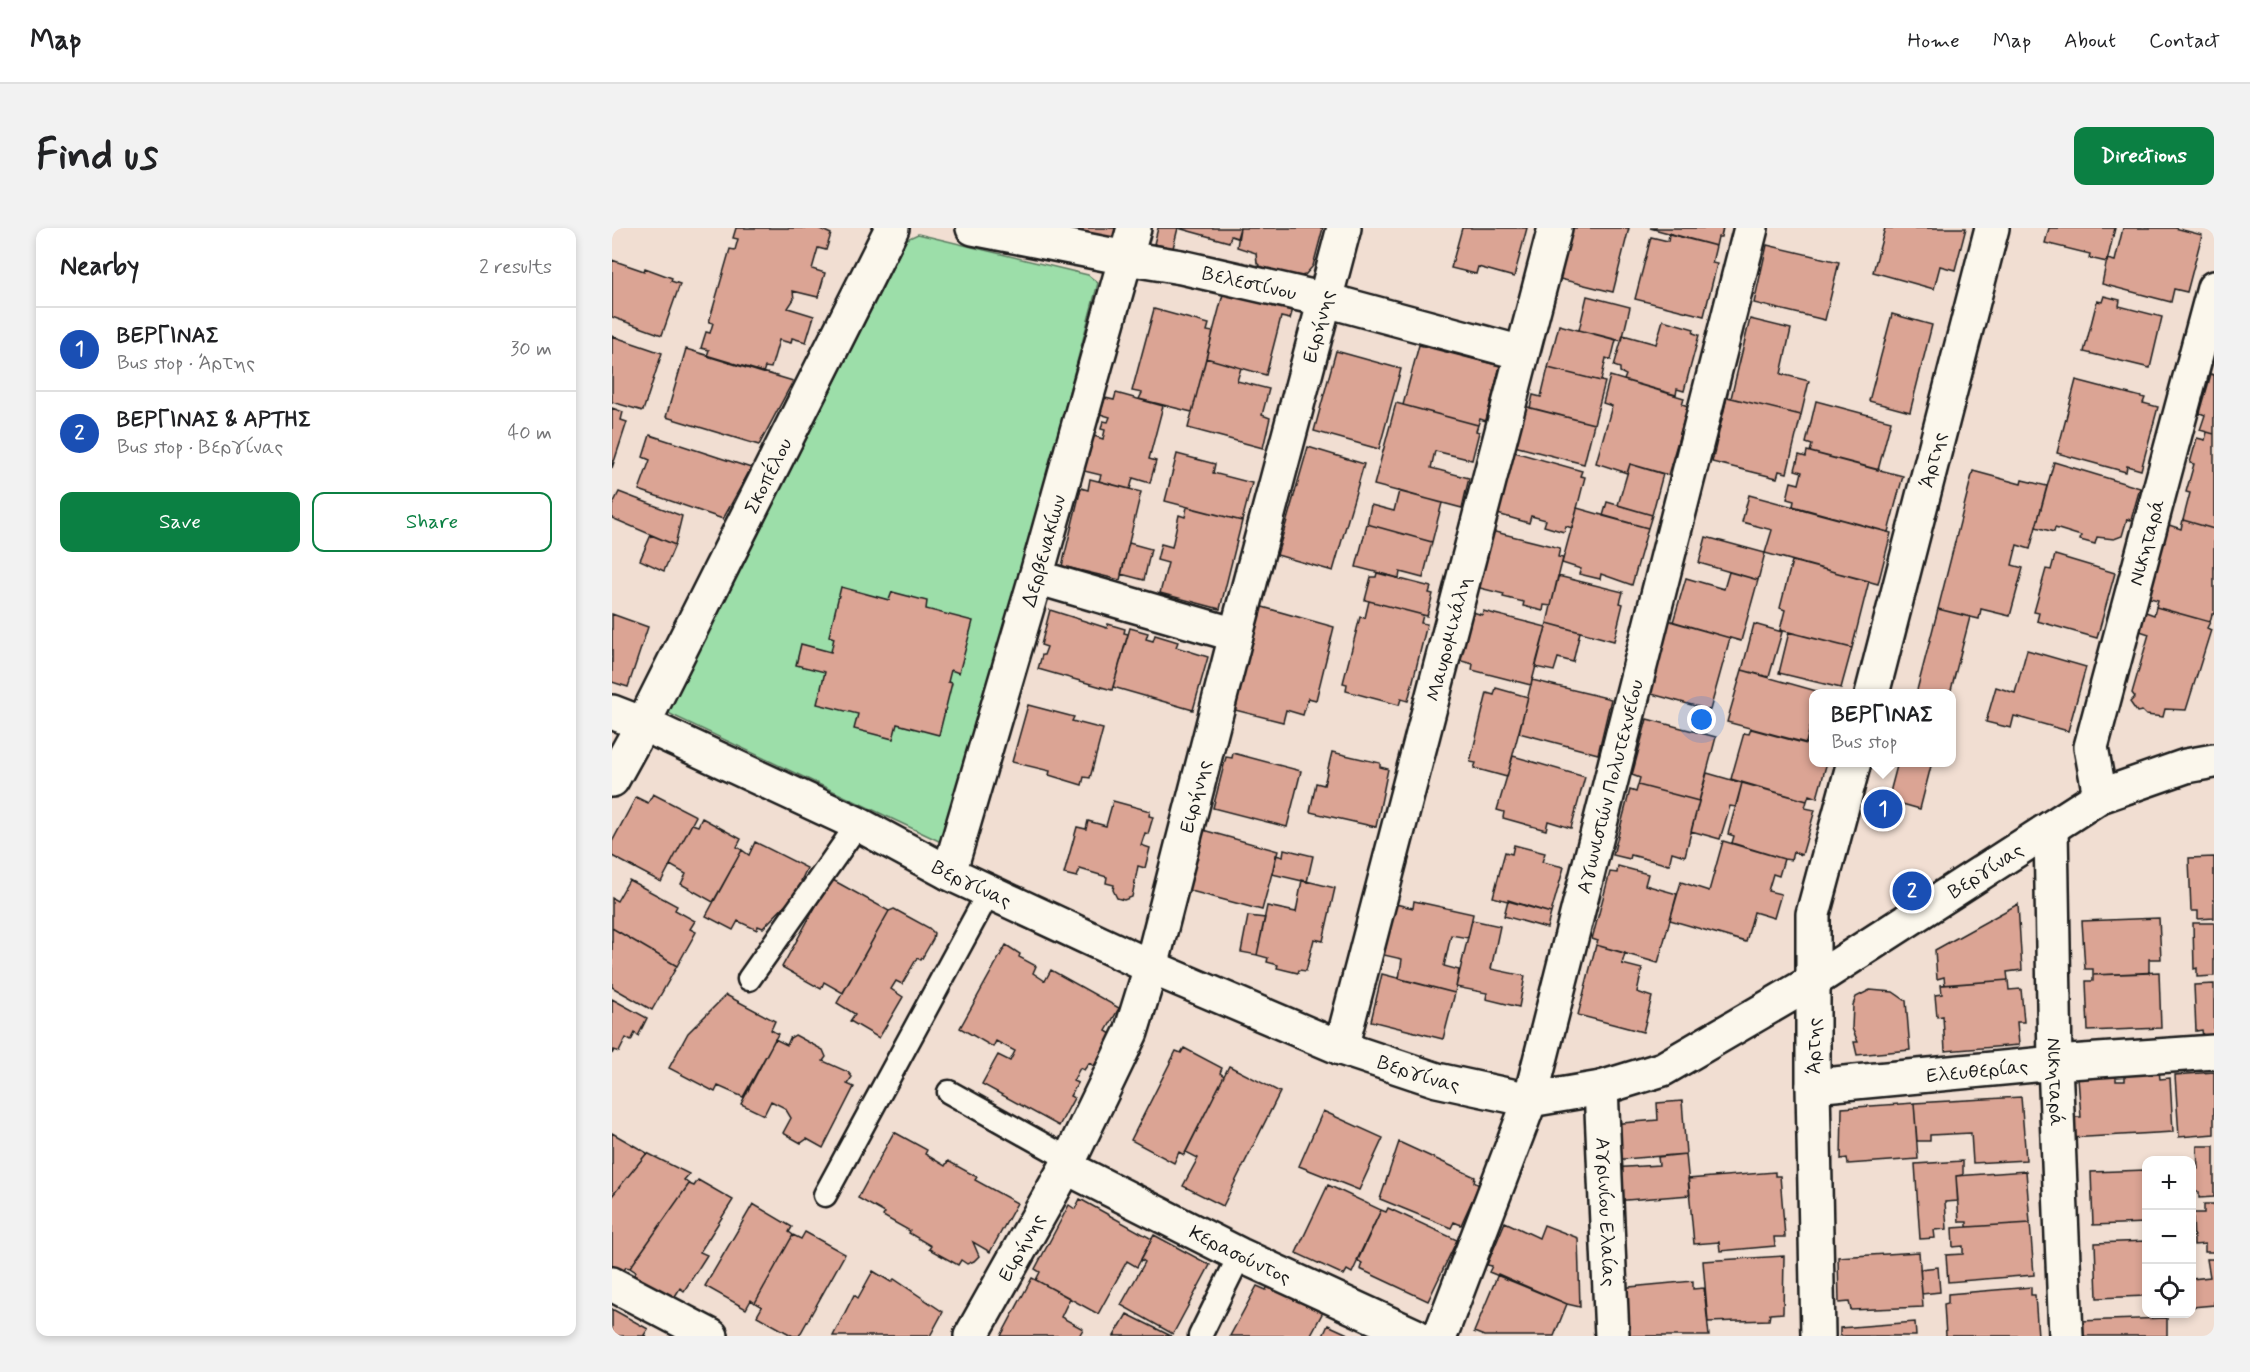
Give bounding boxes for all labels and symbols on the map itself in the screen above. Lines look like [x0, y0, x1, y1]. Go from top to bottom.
street label: Βελεστίνου [1200, 260, 1299, 308]
street label: Ειρήνης [1297, 287, 1342, 366]
street label: Άρτης [1914, 429, 1954, 491]
street label: Σκοπέλου [739, 434, 799, 519]
street label: Δερβενακίων [1016, 492, 1073, 610]
street label: Νικηταρά [2123, 496, 2172, 589]
street label: Μαυρομιχάλη [1420, 574, 1478, 704]
street label: Αγωνιστών Πολυτεχνείου [1571, 677, 1651, 897]
your location [1687, 705, 1716, 734]
street label: Ειρήνης [1174, 757, 1219, 836]
pin: 1 [1864, 786, 1902, 832]
street label: Βεργίνας [1943, 837, 2029, 906]
street label: Βεργίνας [927, 854, 1016, 915]
pin: 2 [1892, 868, 1932, 914]
street label: Άρτης [1801, 1018, 1828, 1074]
street label: Νικηταρά [2040, 1037, 2070, 1127]
street label: Βεργίνας [1374, 1049, 1462, 1100]
street label: Ελευθερίας [1925, 1054, 2030, 1090]
street label: Αγρινίου Ελαίας [1588, 1137, 1622, 1288]
street label: Ειρήνης [992, 1209, 1052, 1287]
street label: Κερασούντος [1184, 1219, 1295, 1292]

